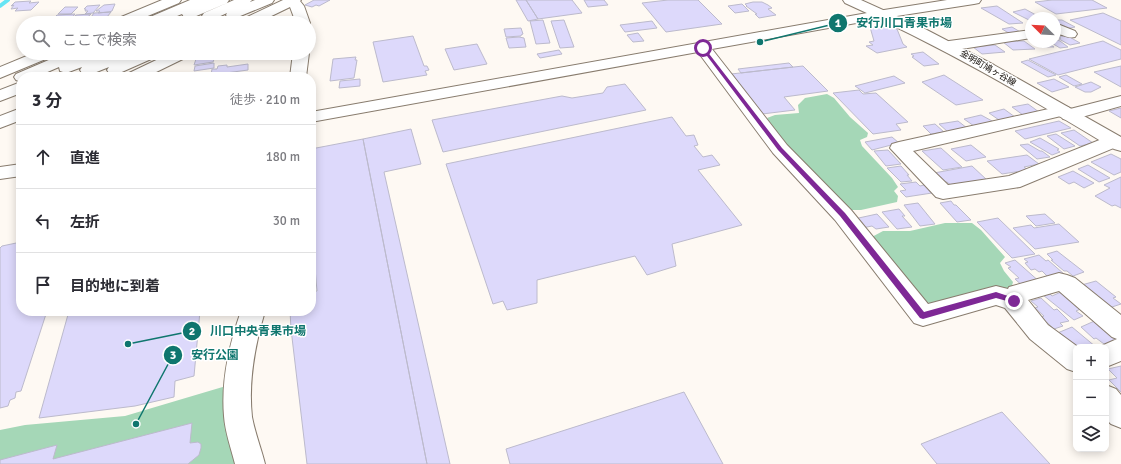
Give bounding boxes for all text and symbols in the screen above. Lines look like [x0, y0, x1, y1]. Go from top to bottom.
callout: 安行川口青果市場 [828, 11, 960, 35]
north arrow [1025, 12, 1061, 48]
search box [16, 16, 316, 60]
text: 1 [835, 16, 842, 31]
text: 安行川口青果市場 [856, 16, 952, 31]
icon: search [30, 27, 52, 49]
text: ここで検索 [62, 31, 137, 49]
route start [694, 39, 712, 57]
street label: 金明町鳩ヶ谷線 [958, 48, 1019, 89]
text: 3 分 [32, 90, 62, 111]
text: 徒歩 · 210 m [230, 92, 300, 108]
icon: ahead [32, 146, 54, 168]
text: 直進 [70, 149, 100, 167]
text: 180 m [266, 149, 300, 165]
icon: left [32, 210, 54, 232]
text: 左折 [70, 213, 100, 231]
text: 30 m [273, 213, 300, 229]
icon: arrive [32, 274, 54, 296]
text: 目的地に到着 [70, 277, 160, 295]
route end [1005, 292, 1023, 310]
callout: 川口中央青果市場 [182, 319, 314, 343]
text: 2 [189, 324, 195, 339]
text: 川口中央青果市場 [210, 324, 306, 339]
callout: 安行公園 [163, 343, 247, 367]
map controls [1073, 344, 1109, 452]
button: + [1073, 344, 1109, 380]
text: 3 [170, 348, 176, 363]
text: 安行公園 [191, 348, 239, 363]
button: − [1073, 380, 1109, 416]
button: layers [1073, 416, 1109, 452]

